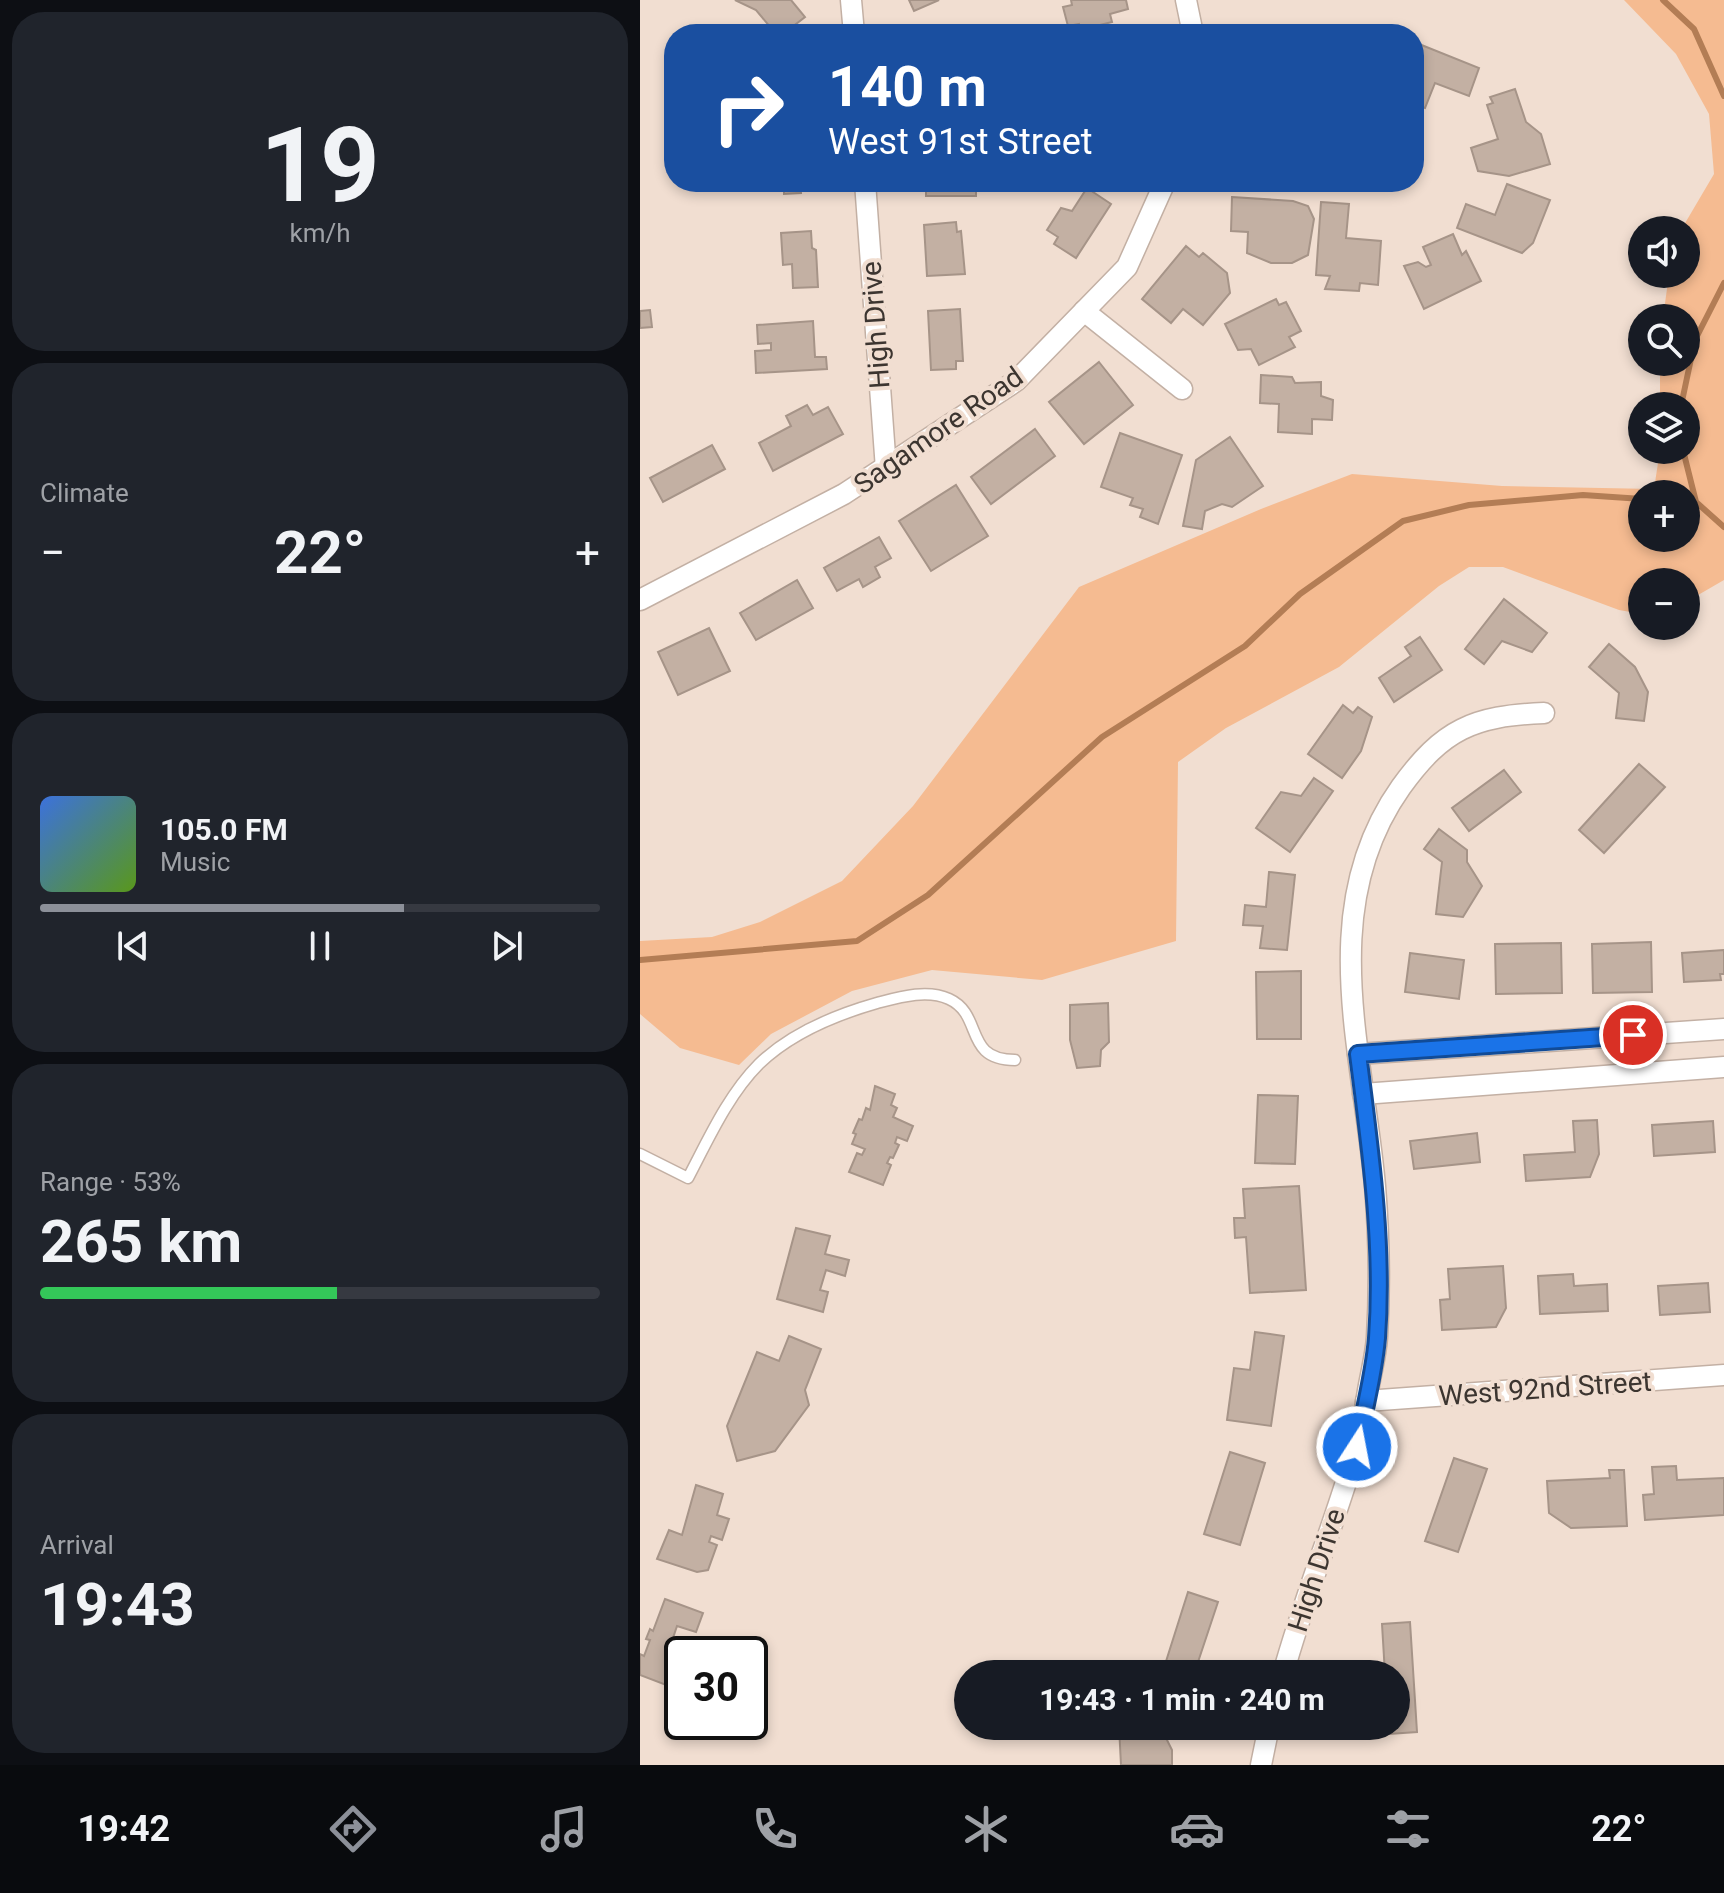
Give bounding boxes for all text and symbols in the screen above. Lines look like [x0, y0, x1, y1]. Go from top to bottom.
text: 140 m [828, 54, 987, 120]
icon: right [696, 56, 800, 160]
text: 19 [260, 105, 380, 226]
text: West 91st Street [828, 121, 1093, 163]
map controls [1628, 216, 1700, 640]
button: sound [1628, 216, 1700, 288]
text: km/h [289, 218, 351, 248]
street label: High Drive [855, 260, 896, 390]
button: search [1628, 304, 1700, 376]
street label: Sagamore Road [847, 360, 1029, 501]
button: layers [1628, 392, 1700, 464]
text: Climate [40, 478, 129, 508]
button: + [1628, 480, 1700, 552]
text: 22° [274, 517, 366, 588]
text: − [40, 527, 65, 579]
text: + [575, 527, 600, 579]
button: − [1628, 568, 1700, 640]
text: 105.0 FM [160, 812, 288, 847]
text: Music [160, 847, 230, 877]
icon: previous [111, 924, 155, 968]
icon: pause [298, 924, 342, 968]
icon: next [485, 924, 529, 968]
pin [1599, 1001, 1667, 1069]
icon: arrive [1611, 1013, 1655, 1057]
text: Range · 53% [40, 1167, 181, 1197]
text: 265 km [40, 1206, 242, 1277]
street label: West 92nd Street [1437, 1365, 1653, 1412]
position arrow [1315, 1405, 1399, 1489]
street label: High Drive [1281, 1504, 1352, 1636]
text: Arrival [40, 1530, 114, 1560]
text: 19:43 [40, 1569, 195, 1640]
speed limit sign: 30 [664, 1636, 768, 1740]
text: 19:43 · 1 min · 240 m [1039, 1682, 1325, 1717]
icon: directions [325, 1801, 381, 1857]
icon: music [536, 1801, 592, 1857]
icon: phone [747, 1801, 803, 1857]
icon: climate [958, 1801, 1014, 1857]
icon: car [1169, 1801, 1225, 1857]
icon: filters [1380, 1801, 1436, 1857]
text: 19:42 [77, 1808, 170, 1850]
text: 22° [1591, 1808, 1646, 1850]

